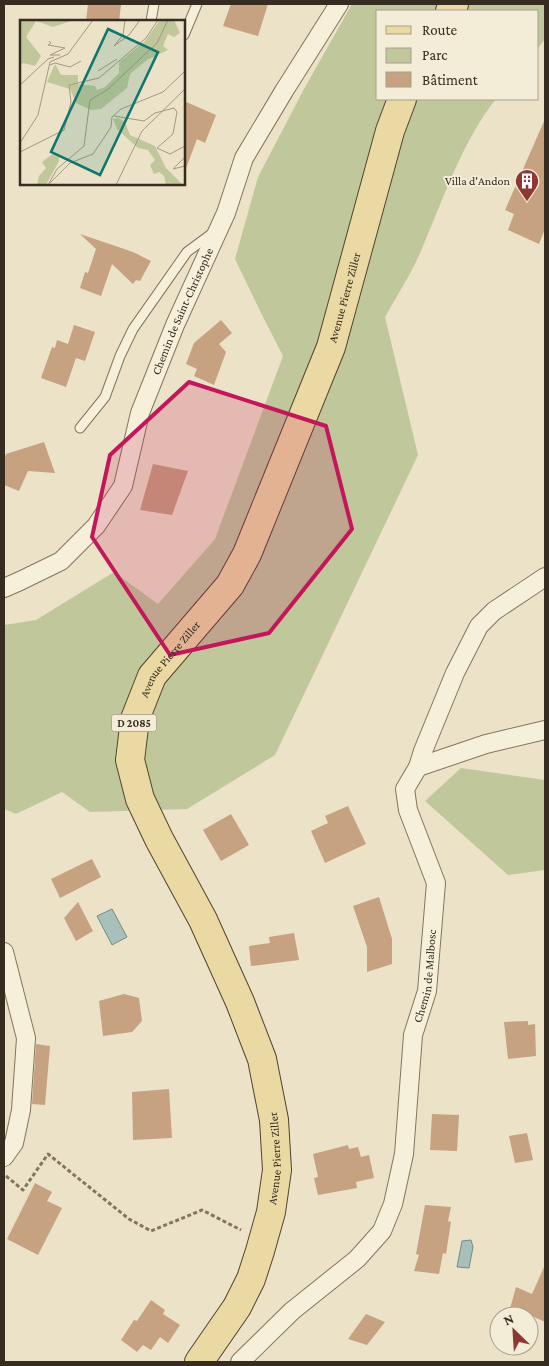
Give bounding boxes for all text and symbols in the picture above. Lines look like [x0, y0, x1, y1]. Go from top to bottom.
legend [376, 10, 539, 100]
inset map [20, 20, 185, 185]
text: Route [422, 22, 457, 38]
text: Parc [422, 47, 448, 63]
text: Bâtiment [422, 72, 479, 88]
building icon: Villa d'Andon [514, 168, 540, 202]
place label: Villa d'Andon [445, 174, 511, 188]
street label: Chemin de Saint-Christophe [149, 246, 216, 377]
street label: Avenue Pierre Ziller [325, 250, 364, 344]
street label: Avenue Pierre Ziller [137, 617, 204, 700]
road number: D 2085 [112, 714, 156, 731]
street label: Chemin de Malbosc [410, 929, 439, 1024]
street label: Avenue Pierre Ziller [265, 1110, 284, 1206]
north arrow [489, 1306, 539, 1356]
text: N [501, 1310, 517, 1328]

